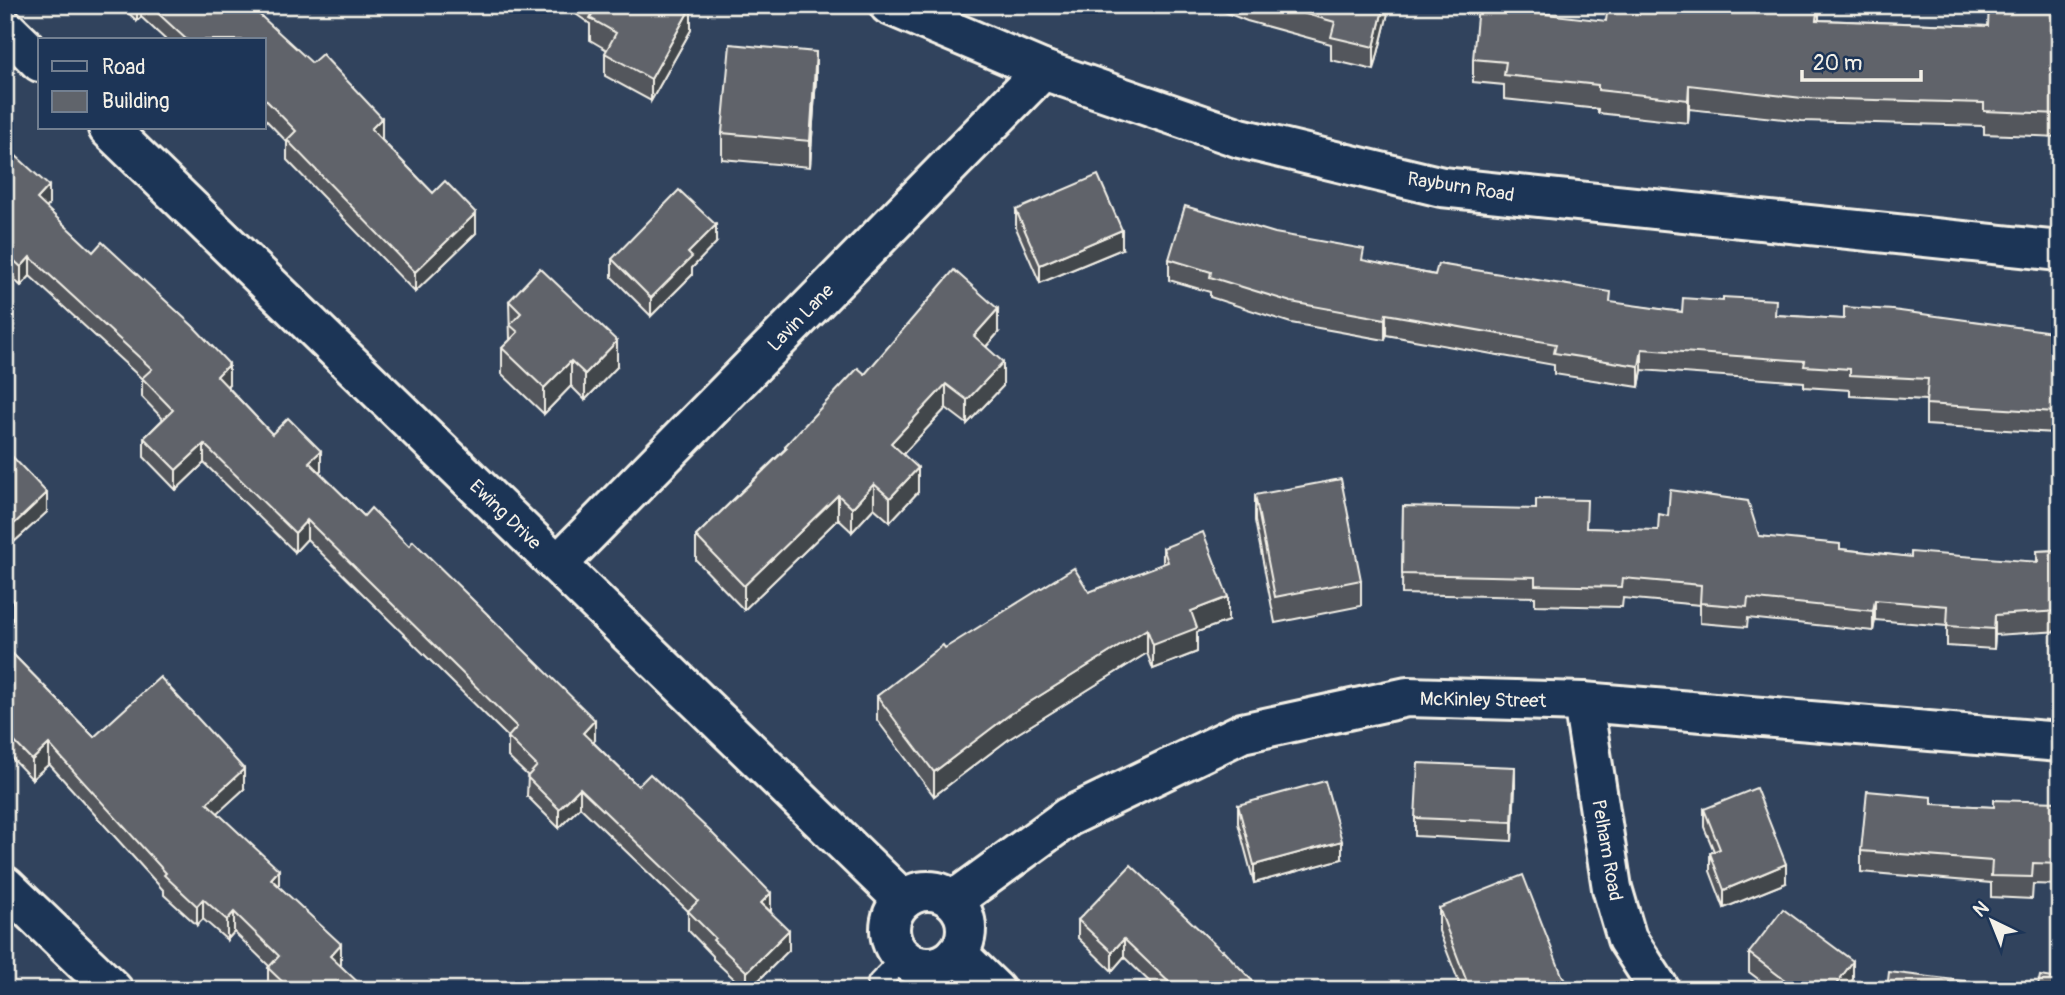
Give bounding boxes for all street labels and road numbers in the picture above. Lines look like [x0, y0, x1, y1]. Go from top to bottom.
street label: Rayburn Road [1406, 167, 1516, 207]
street label: Lavin Lane [762, 278, 839, 357]
street label: Ewing Drive [464, 475, 547, 555]
street label: McKinley Street [1420, 687, 1547, 713]
street label: Pelham Road [1586, 798, 1628, 903]

